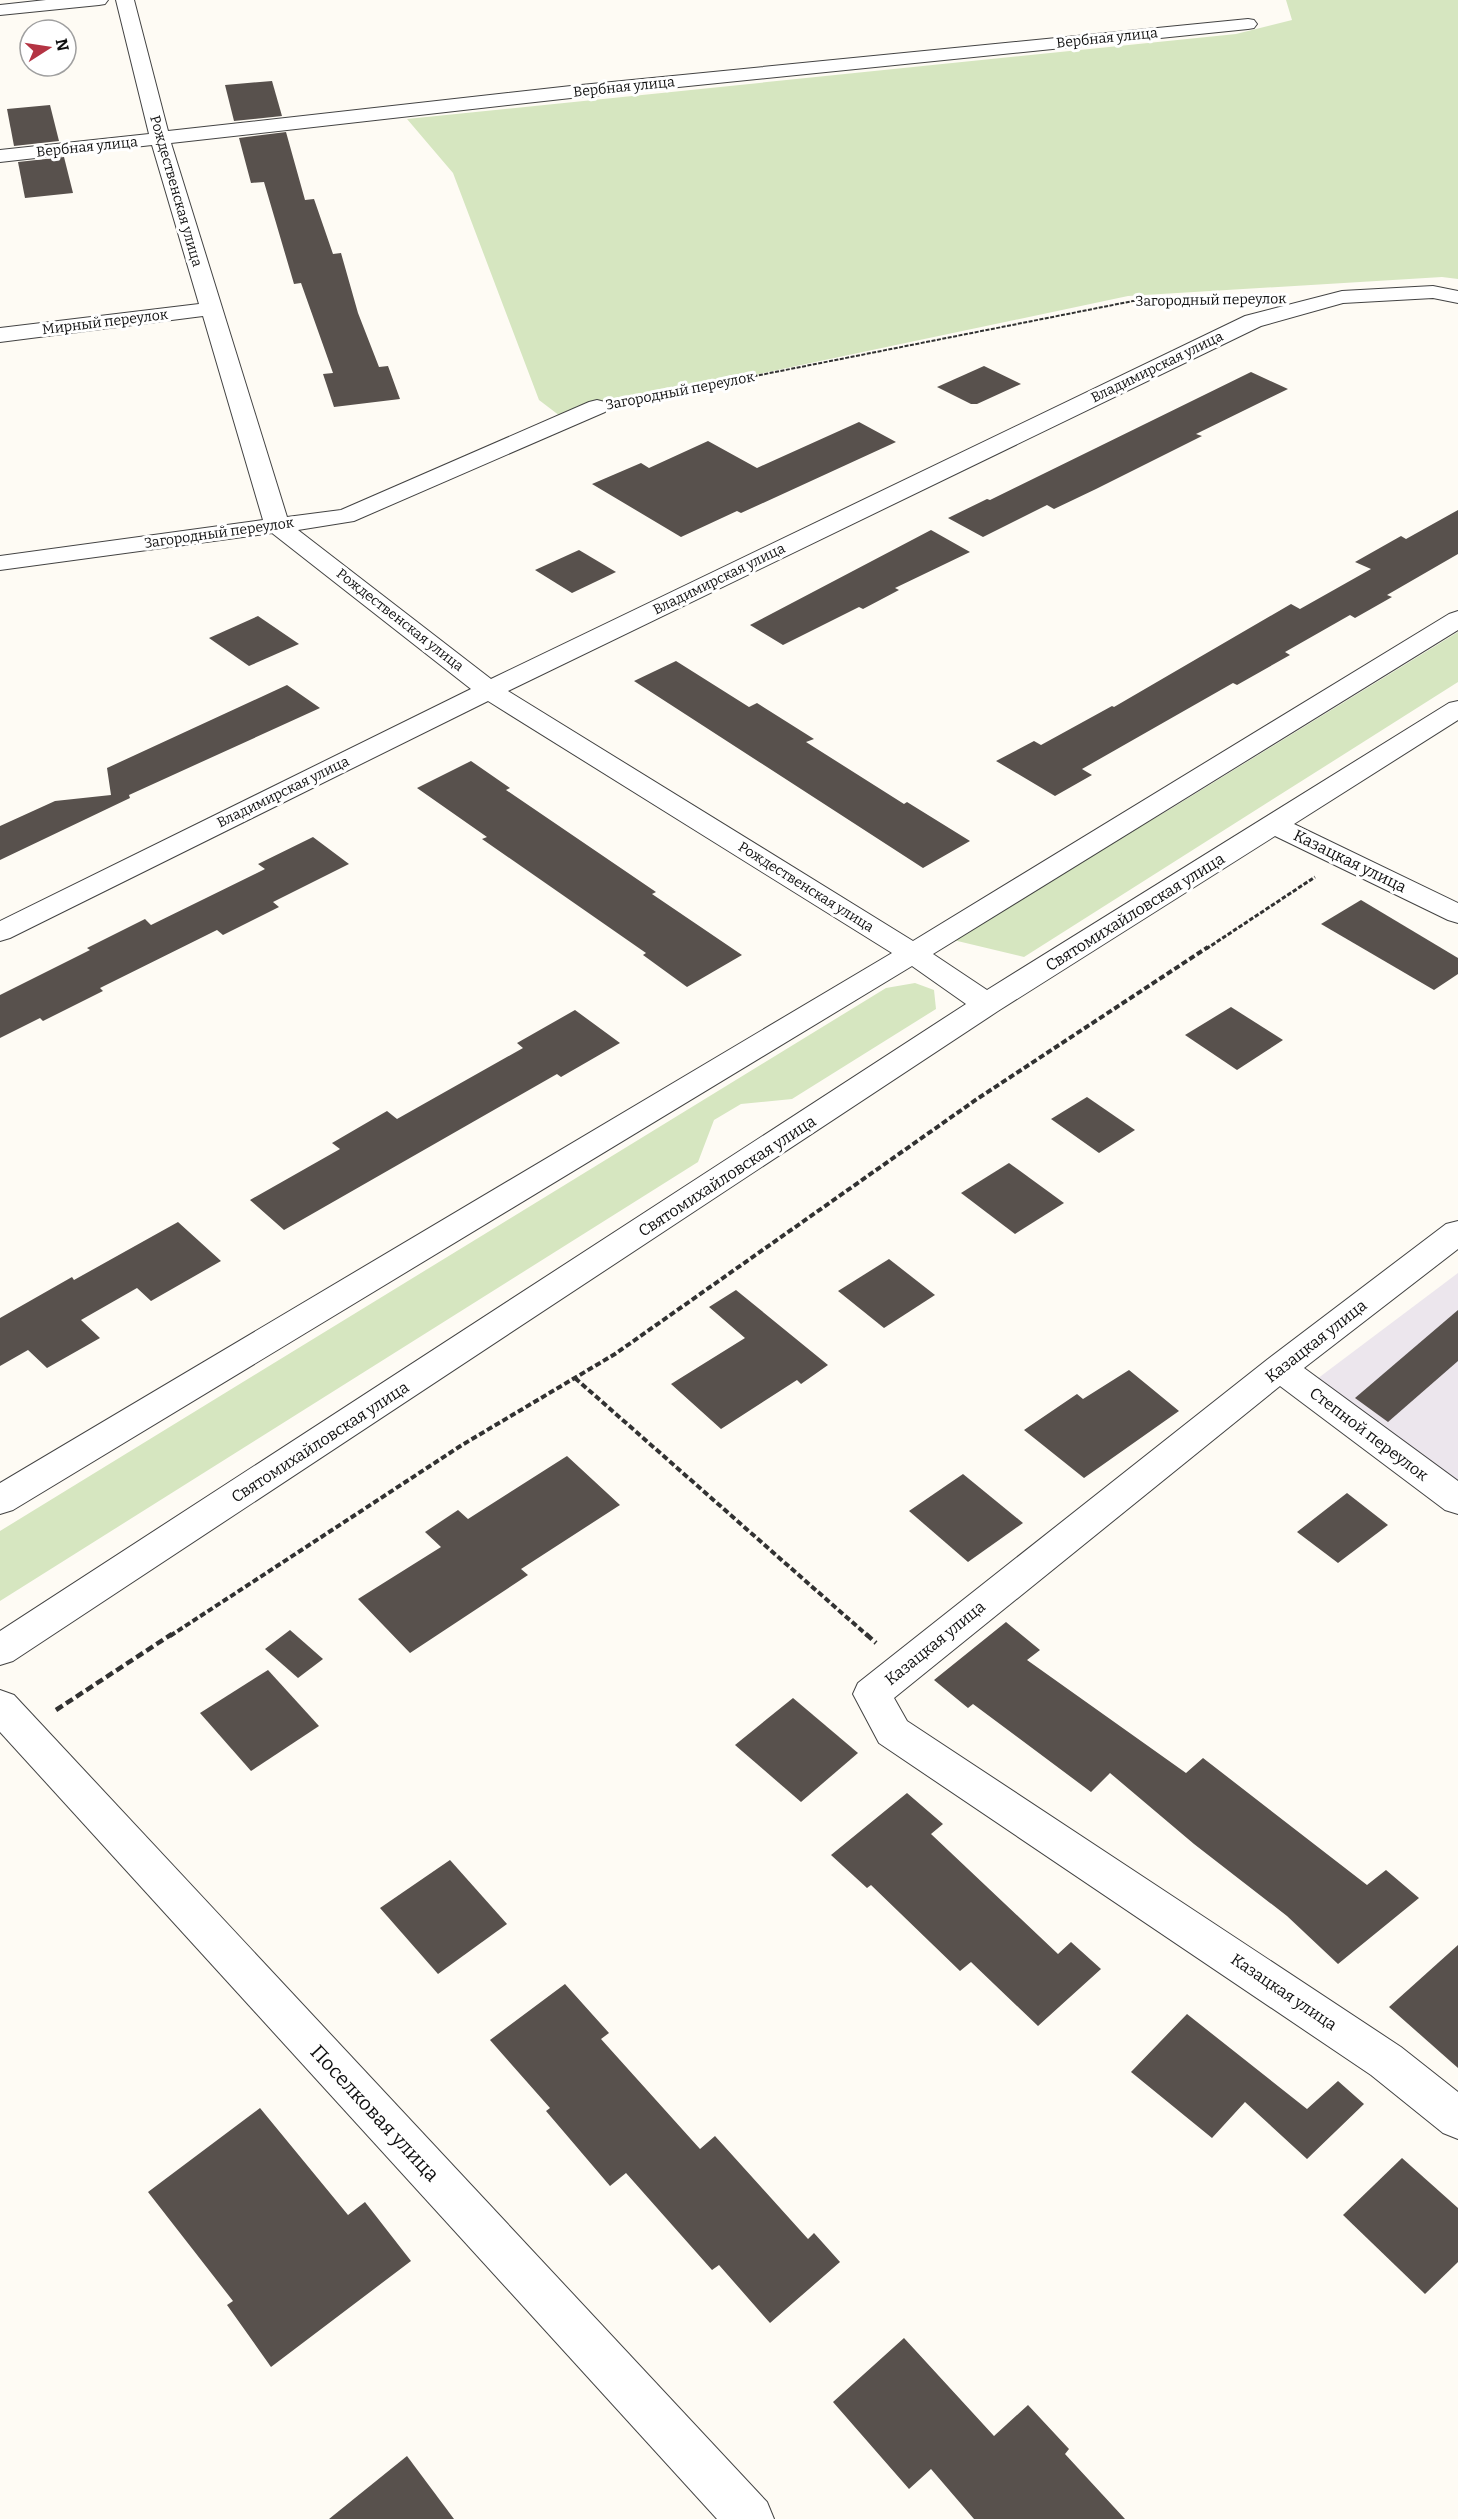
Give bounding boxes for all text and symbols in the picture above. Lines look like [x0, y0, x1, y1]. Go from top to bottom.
north arrow [18, 18, 78, 78]
street label: Вербная улица [1055, 24, 1159, 52]
text: N [52, 37, 73, 53]
street label: Вербная улица [572, 73, 676, 101]
street label: Рождественская улица [146, 113, 206, 269]
street label: Вербная улица [35, 133, 139, 161]
street label: Загородный переулок [1135, 290, 1287, 310]
street label: Мирный переулок [41, 306, 170, 338]
street label: Владимирская улица [1088, 327, 1226, 406]
street label: Загородный переулок [604, 368, 756, 414]
street label: Загородный переулок [143, 514, 296, 552]
street label: Владимирская улица [650, 539, 788, 618]
street label: Рождественская улица [333, 565, 467, 675]
street label: Владимирская улица [214, 752, 352, 831]
street label: Казацкая улица [1290, 825, 1410, 897]
street label: Рождественская улица [735, 838, 877, 936]
street label: Святомихайловская улица [1042, 849, 1228, 975]
street label: Святомихайловская улица [635, 1111, 819, 1240]
street label: Казацкая улица [1262, 1295, 1371, 1386]
street label: Святомихайловская улица [228, 1377, 412, 1506]
street label: Степной переулок [1306, 1383, 1433, 1485]
street label: Казацкая улица [881, 1597, 989, 1689]
street label: Казацкая улица [1228, 1950, 1341, 2034]
street label: Поселковая улица [306, 2040, 444, 2186]

